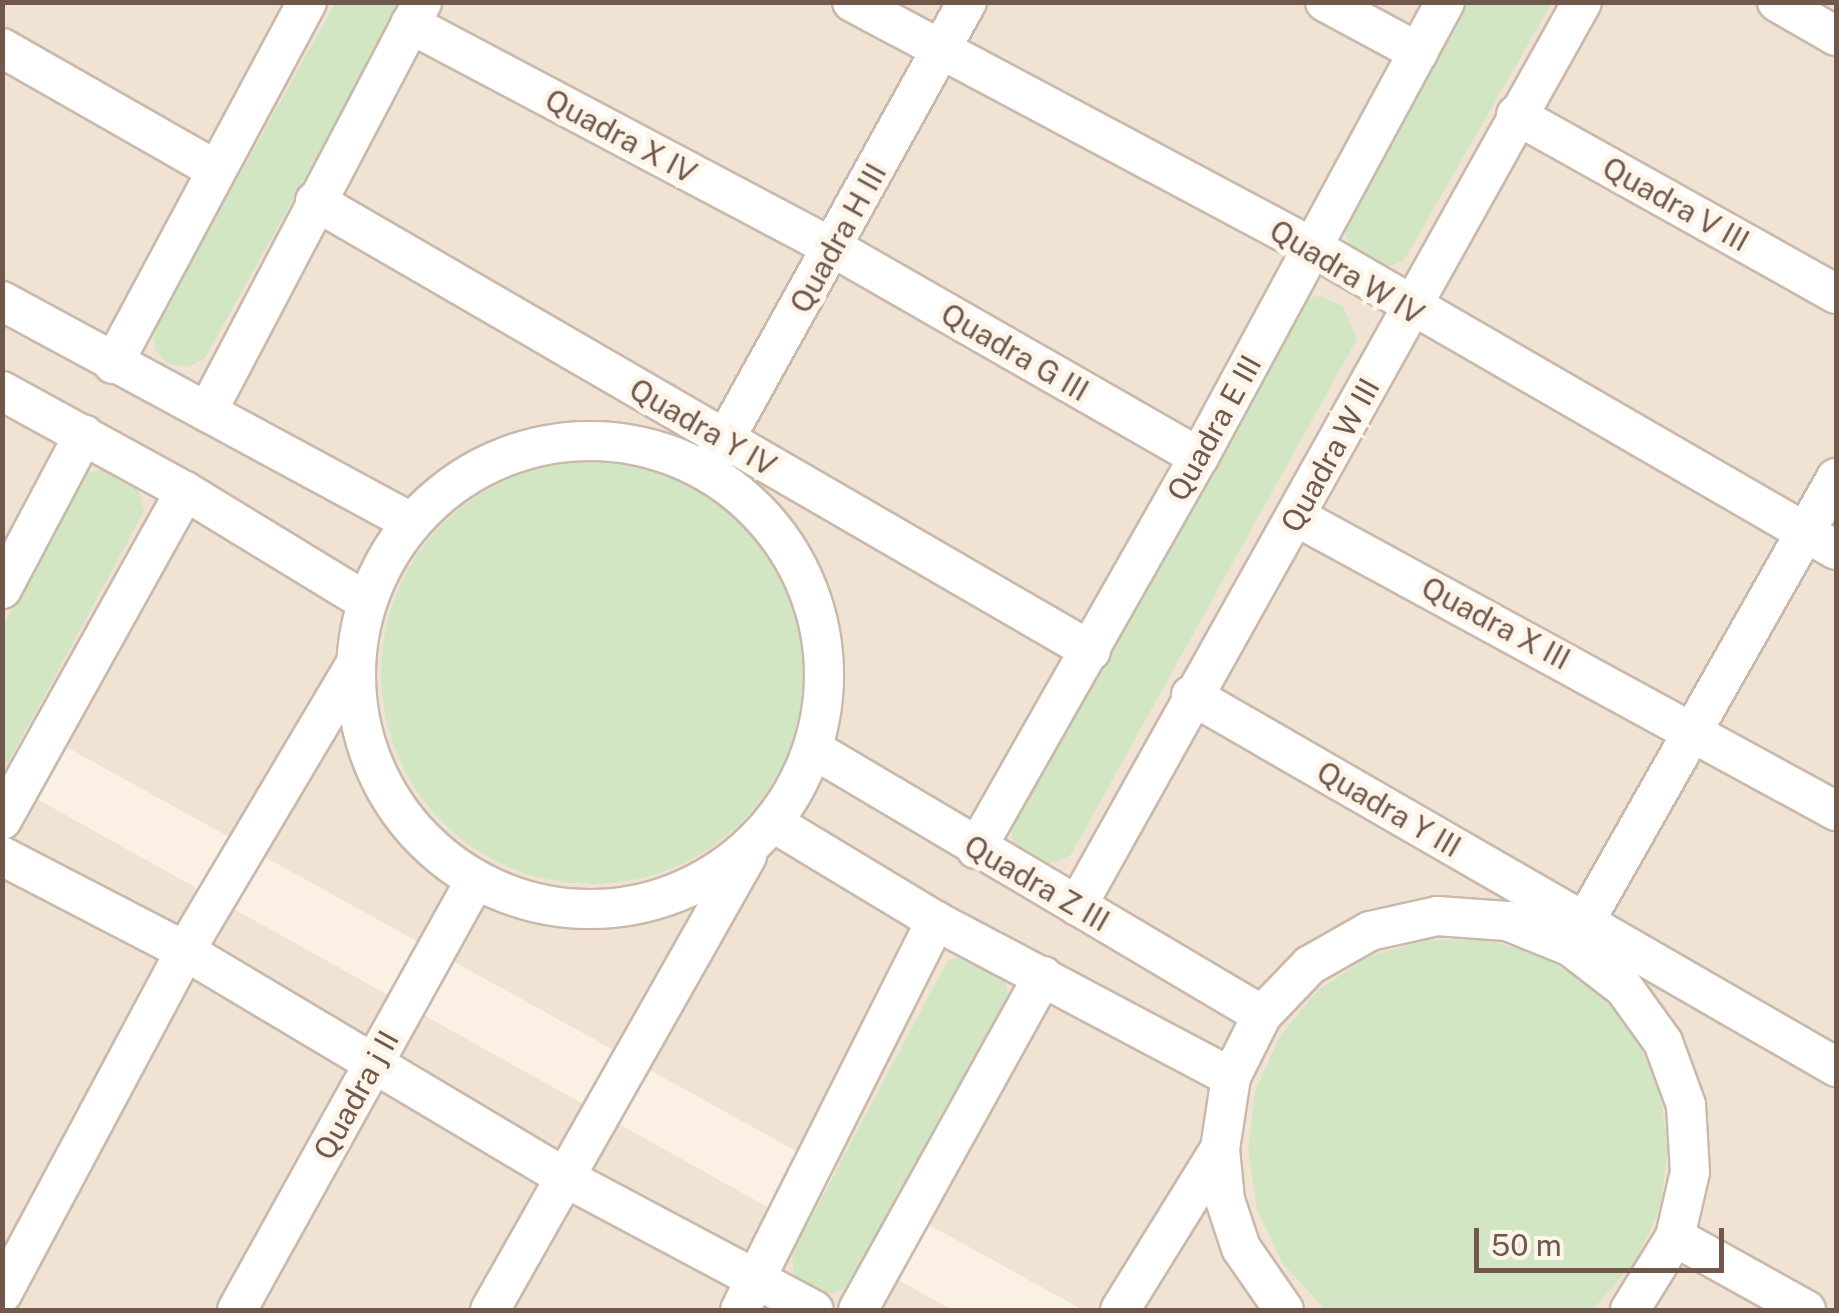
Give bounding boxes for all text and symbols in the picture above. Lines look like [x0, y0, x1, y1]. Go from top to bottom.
street label: Quadra X IV [539, 81, 703, 191]
street label: Quadra V III [1596, 149, 1756, 259]
street label: Quadra H III [782, 157, 894, 319]
street label: Quadra W IV [1263, 212, 1431, 332]
street label: Quadra G III [935, 295, 1095, 409]
street label: Quadra E III [1159, 349, 1269, 507]
street label: Quadra Y IV [623, 370, 783, 484]
street label: Quadra W III [1273, 372, 1387, 538]
street label: Quadra X III [1416, 569, 1576, 677]
street label: Quadra Y III [1310, 753, 1468, 865]
street label: Quadra Z III [958, 827, 1116, 939]
street label: Quadra j II [306, 1024, 406, 1166]
scale bar [1479, 1208, 1729, 1270]
text: 50 m [1491, 1227, 1562, 1263]

